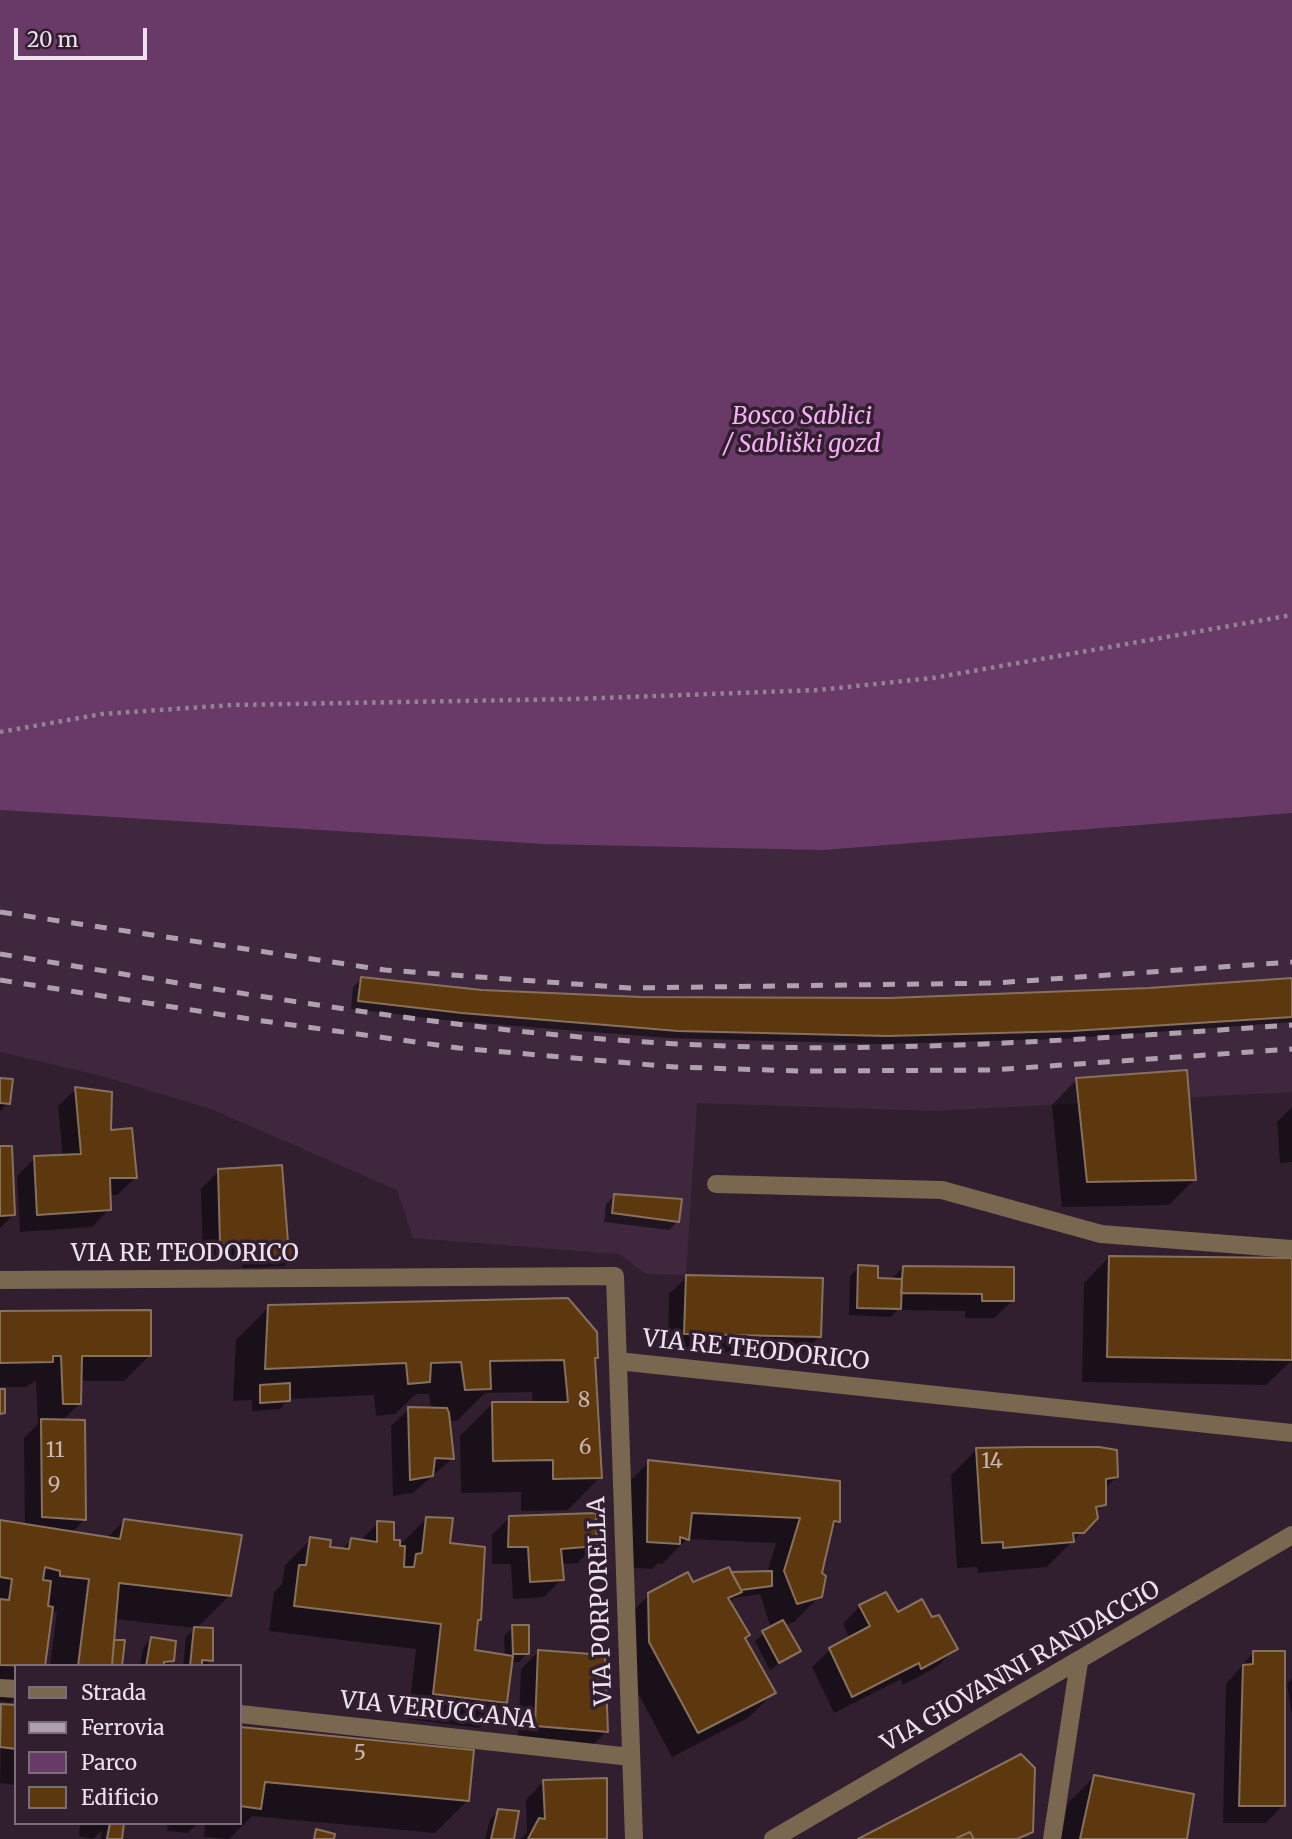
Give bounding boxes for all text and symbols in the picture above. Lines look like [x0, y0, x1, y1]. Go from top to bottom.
scale bar [18, 14, 150, 58]
text: 20 m [27, 26, 78, 53]
park label: Bosco Sablici / Sabliški gozd [723, 403, 881, 459]
street label: VIA RE TEODORICO [71, 1240, 299, 1268]
street label: VIA RE TEODORICO [641, 1325, 871, 1377]
house number: 8 [578, 1388, 590, 1414]
house number: 6 [579, 1435, 591, 1461]
house number: 11 [46, 1438, 64, 1464]
house number: 14 [981, 1449, 1003, 1475]
house number: 9 [48, 1473, 60, 1499]
street label: VIA PORPORELLA [583, 1496, 619, 1706]
street label: VIA GIOVANNI RANDACCIO [877, 1575, 1165, 1759]
legend [14, 1664, 242, 1825]
text: Strada [81, 1679, 146, 1706]
street label: VIA VERUCCANA [339, 1686, 537, 1736]
text: Ferrovia [81, 1714, 165, 1741]
house number: 5 [354, 1741, 366, 1767]
text: Parco [81, 1749, 137, 1776]
text: Edificio [81, 1784, 158, 1811]

